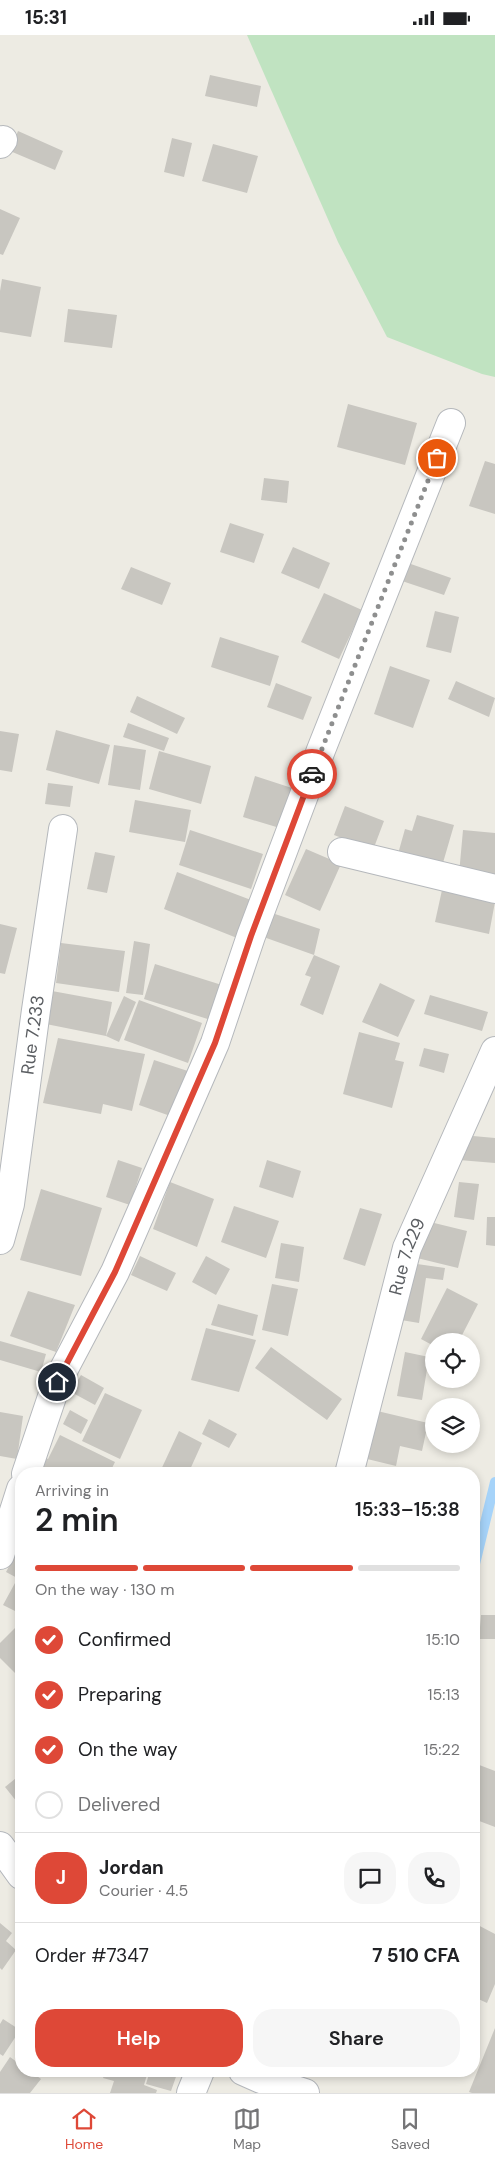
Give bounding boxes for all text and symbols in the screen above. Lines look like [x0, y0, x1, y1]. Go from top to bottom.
text: 15:31 [25, 5, 67, 30]
pin [416, 437, 458, 479]
icon: bag [423, 444, 451, 472]
courier [287, 749, 337, 799]
icon: car [298, 760, 326, 788]
street label: Rue 7.233 [15, 994, 50, 1076]
street label: Rue 7.229 [383, 1214, 431, 1298]
map controls [425, 1333, 480, 1453]
button: locate [425, 1333, 480, 1388]
pin [36, 1361, 78, 1403]
icon: home [43, 1368, 71, 1396]
button: layers [425, 1398, 480, 1453]
text: Arriving in [35, 1480, 109, 1501]
text: 15:33–15:38 [355, 1497, 460, 1522]
text: 2 min [35, 1499, 119, 1541]
text: On the way · 130 m [35, 1579, 175, 1600]
icon: check [35, 1626, 63, 1654]
text: Confirmed [78, 1627, 171, 1652]
text: 15:10 [426, 1629, 460, 1650]
icon: check [35, 1681, 63, 1709]
text: Preparing [78, 1682, 162, 1707]
text: 15:13 [428, 1684, 460, 1705]
icon: check [35, 1736, 63, 1764]
text: On the way [78, 1737, 178, 1762]
text: 15:22 [424, 1739, 460, 1760]
text: Delivered [78, 1792, 160, 1817]
button: chat [344, 1852, 396, 1904]
button: phone [408, 1852, 460, 1904]
text: Jordan [99, 1855, 164, 1880]
text: J [56, 1865, 66, 1890]
text: Courier · 4.5 [99, 1880, 188, 1901]
text: Order #7347 [35, 1943, 149, 1968]
text: 7 510 CFA [372, 1943, 460, 1968]
button: Help [35, 2009, 243, 2067]
button: Share [253, 2009, 460, 2067]
tab: Home [65, 2105, 103, 2153]
tab: Map [233, 2105, 261, 2153]
tab: Saved [391, 2105, 430, 2153]

